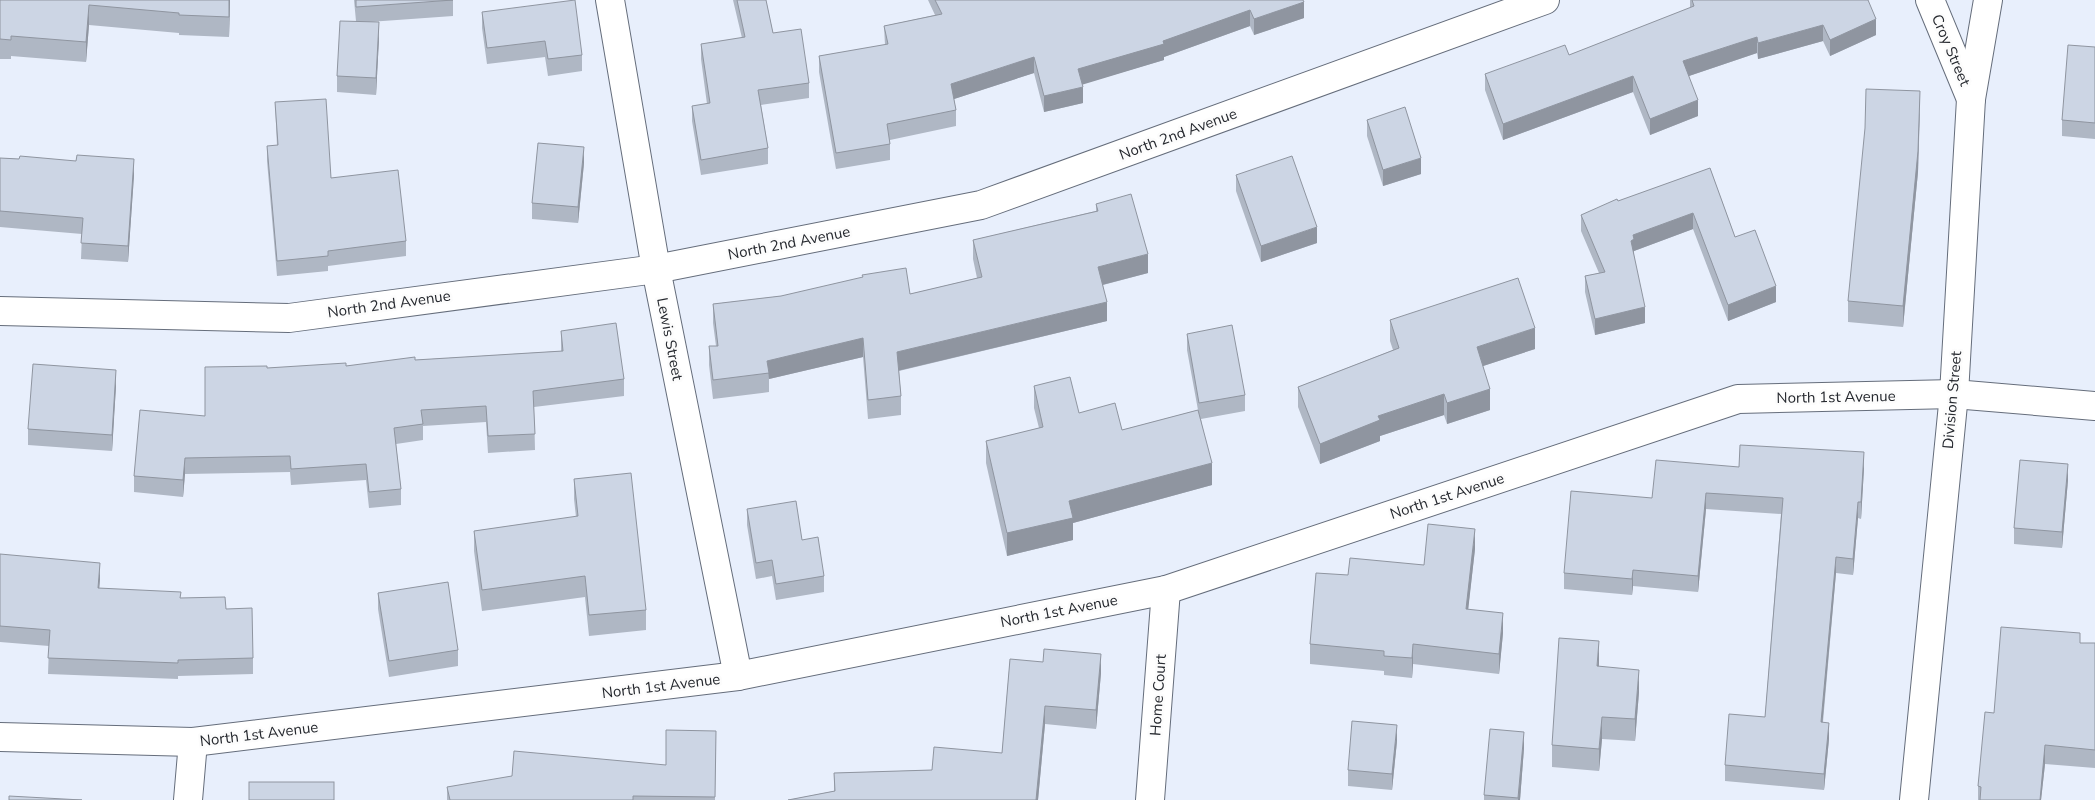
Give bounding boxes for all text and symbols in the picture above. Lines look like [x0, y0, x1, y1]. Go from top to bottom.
street label: Croy Street [1927, 11, 1975, 90]
street label: North 2nd Avenue [1116, 103, 1240, 165]
street label: North 2nd Avenue [726, 221, 852, 265]
street label: North 2nd Avenue [326, 285, 452, 323]
street label: Lewis Street [652, 296, 688, 383]
street label: Division Street [1938, 349, 1966, 450]
street label: North 1st Avenue [1776, 386, 1896, 408]
street label: North 1st Avenue [1387, 468, 1507, 524]
street label: North 1st Avenue [999, 590, 1119, 632]
street label: Home Court [1145, 653, 1171, 736]
street label: North 1st Avenue [601, 669, 721, 703]
street label: North 1st Avenue [199, 717, 319, 751]

